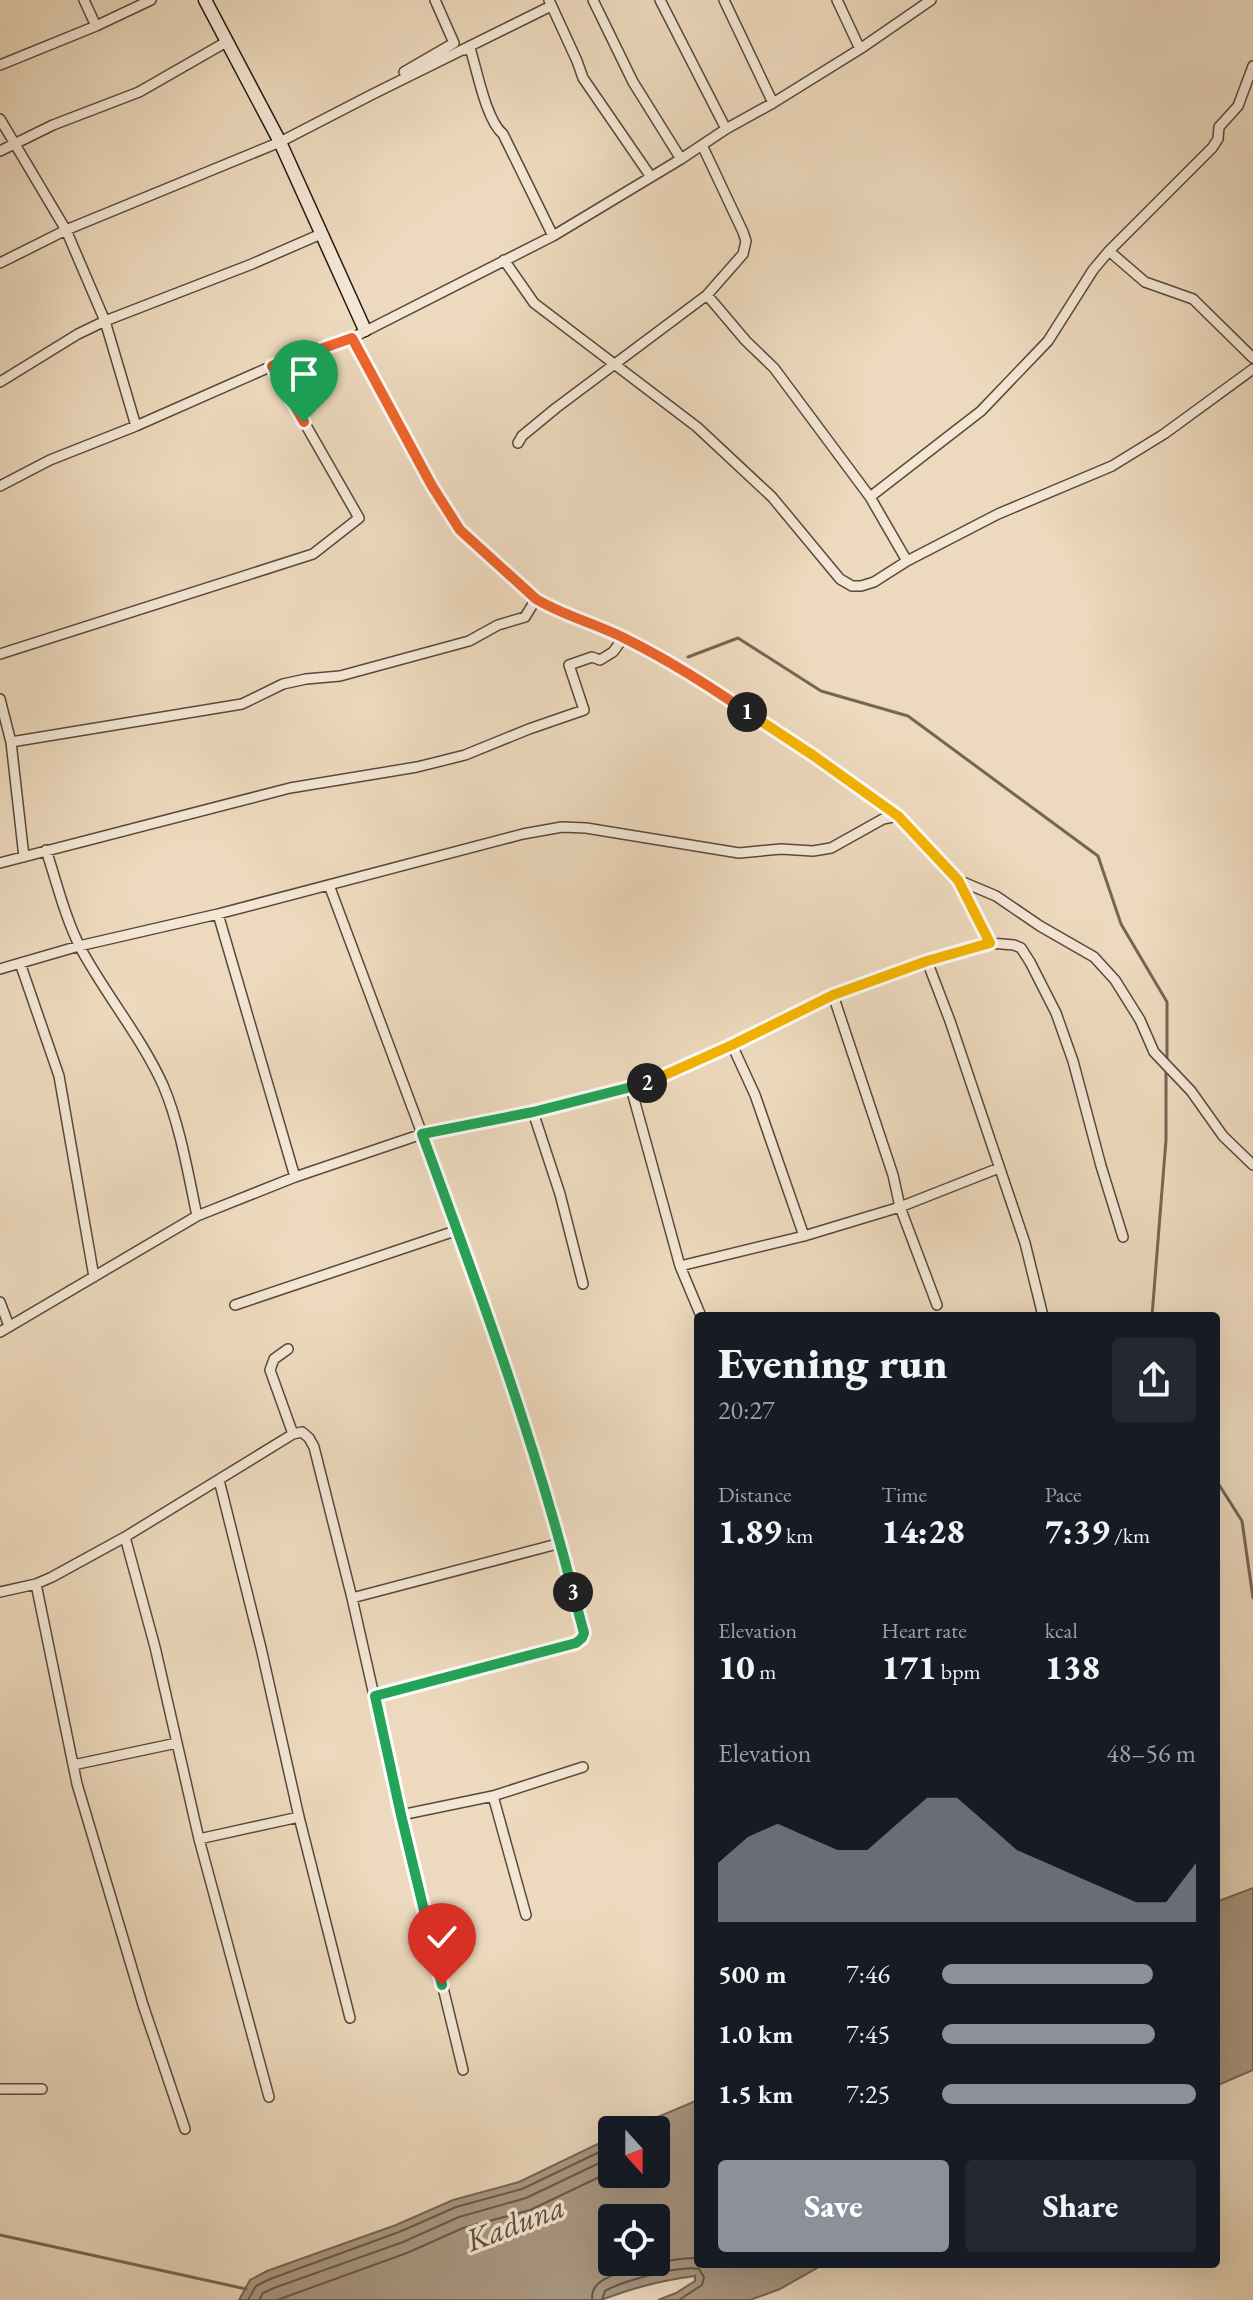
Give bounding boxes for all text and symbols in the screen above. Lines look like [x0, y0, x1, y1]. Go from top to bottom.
pin [270, 340, 338, 422]
icon: arrive [282, 352, 326, 396]
pin: 1 [727, 692, 767, 732]
text: 1 [741, 697, 753, 726]
pin: 2 [627, 1063, 667, 1103]
text: 2 [641, 1068, 653, 1097]
text: Evening run [718, 1334, 948, 1391]
button: share [1112, 1338, 1196, 1422]
text: 20:27 [718, 1393, 774, 1427]
text: Distance [718, 1480, 791, 1509]
text: Time [881, 1480, 927, 1509]
text: Pace [1045, 1480, 1082, 1509]
text: 1.89 [718, 1509, 782, 1553]
text: 14:28 [881, 1509, 965, 1553]
text: 7:39 [1045, 1509, 1110, 1553]
text: km [782, 1521, 813, 1550]
text: /km [1110, 1521, 1150, 1550]
pin: 3 [553, 1572, 593, 1612]
text: 3 [567, 1577, 579, 1606]
text: Elevation [718, 1616, 797, 1645]
text: Heart rate [881, 1616, 967, 1645]
text: kcal [1045, 1616, 1078, 1645]
text: 10 [718, 1645, 755, 1689]
text: 171 [881, 1645, 936, 1689]
text: 138 [1045, 1645, 1100, 1689]
text: m [755, 1657, 776, 1686]
text: bpm [936, 1657, 981, 1686]
text: Elevation [718, 1736, 812, 1770]
text: 48–56 m [1106, 1736, 1196, 1770]
pin [408, 1903, 476, 1985]
icon: check [420, 1915, 464, 1959]
text: 500 m [718, 1957, 786, 1991]
text: 7:46 [846, 1957, 890, 1991]
text: 1.0 km [718, 2017, 793, 2051]
text: 7:45 [846, 2017, 890, 2051]
text: 1.5 km [718, 2077, 793, 2111]
text: 7:25 [846, 2077, 890, 2111]
north arrow [598, 2116, 670, 2188]
map controls [598, 2116, 670, 2276]
button: Save [718, 2160, 949, 2252]
button: Share [965, 2160, 1196, 2252]
water label: Kaduna [458, 2185, 571, 2261]
button: locate [598, 2204, 670, 2276]

